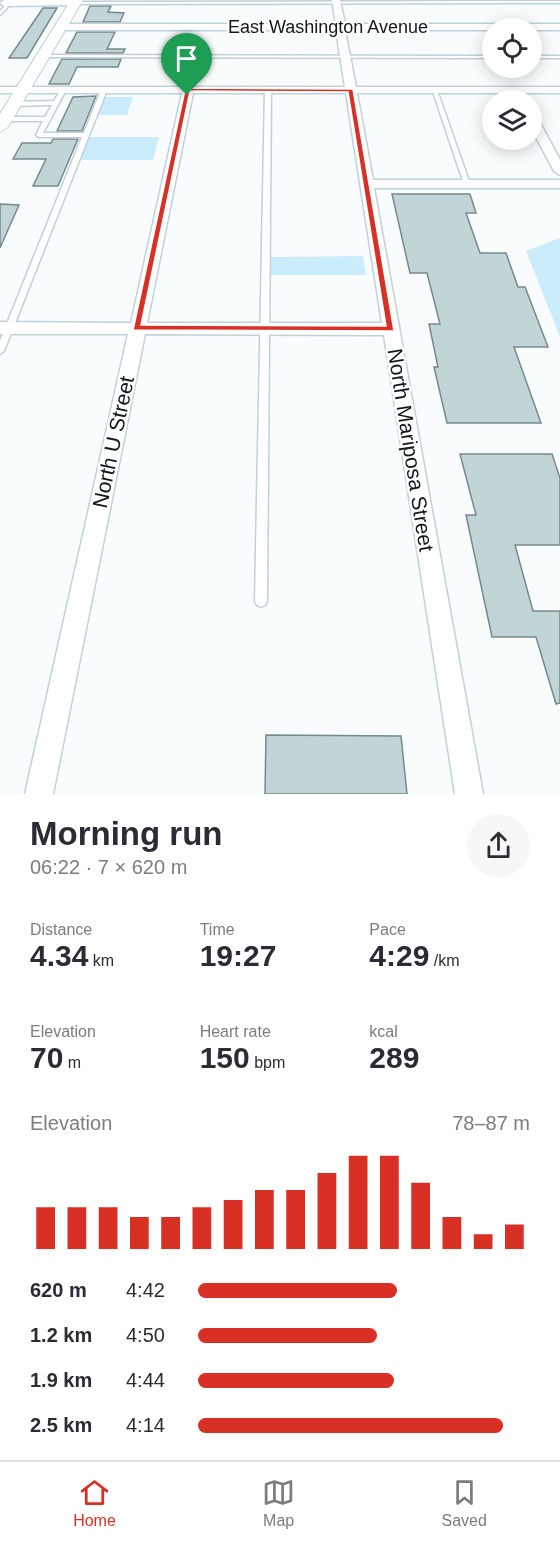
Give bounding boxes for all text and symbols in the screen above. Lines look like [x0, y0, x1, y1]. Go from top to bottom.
street label: East Washington Avenue [228, 17, 428, 37]
map controls [482, 18, 542, 150]
button: locate [482, 18, 542, 78]
pin [161, 33, 212, 95]
icon: arrive [170, 42, 203, 75]
button: layers [482, 90, 542, 150]
street label: North Mariposa Street [384, 347, 438, 553]
street label: North U Street [88, 374, 138, 510]
button: share [467, 814, 530, 877]
text: Morning run [30, 815, 222, 852]
text: 06:22 · 7 × 620 m [30, 856, 187, 878]
text: Distance [30, 921, 92, 938]
text: Time [200, 921, 235, 938]
text: Pace [369, 921, 406, 938]
text: 4.34 [30, 939, 88, 972]
text: 19:27 [200, 939, 276, 972]
text: 4:29 [369, 939, 429, 972]
text: km [88, 952, 114, 969]
text: /km [429, 952, 460, 969]
text: Elevation [30, 1023, 96, 1040]
text: Heart rate [200, 1023, 271, 1040]
text: kcal [369, 1023, 398, 1040]
text: 70 [30, 1041, 63, 1074]
text: 150 [200, 1041, 250, 1074]
text: 289 [369, 1041, 419, 1074]
text: m [63, 1054, 81, 1071]
text: bpm [250, 1054, 285, 1071]
text: Elevation [30, 1112, 112, 1134]
text: 78–87 m [452, 1112, 530, 1134]
text: 620 m [30, 1279, 87, 1301]
text: 4:42 [126, 1279, 165, 1301]
text: 1.2 km [30, 1324, 92, 1346]
text: 4:50 [126, 1324, 165, 1346]
text: 1.9 km [30, 1369, 92, 1391]
text: 4:44 [126, 1369, 165, 1391]
text: 2.5 km [30, 1414, 92, 1436]
text: 4:14 [126, 1414, 165, 1436]
tab: Home [73, 1476, 116, 1530]
tab: Map [262, 1476, 295, 1530]
tab: Saved [441, 1476, 487, 1530]

